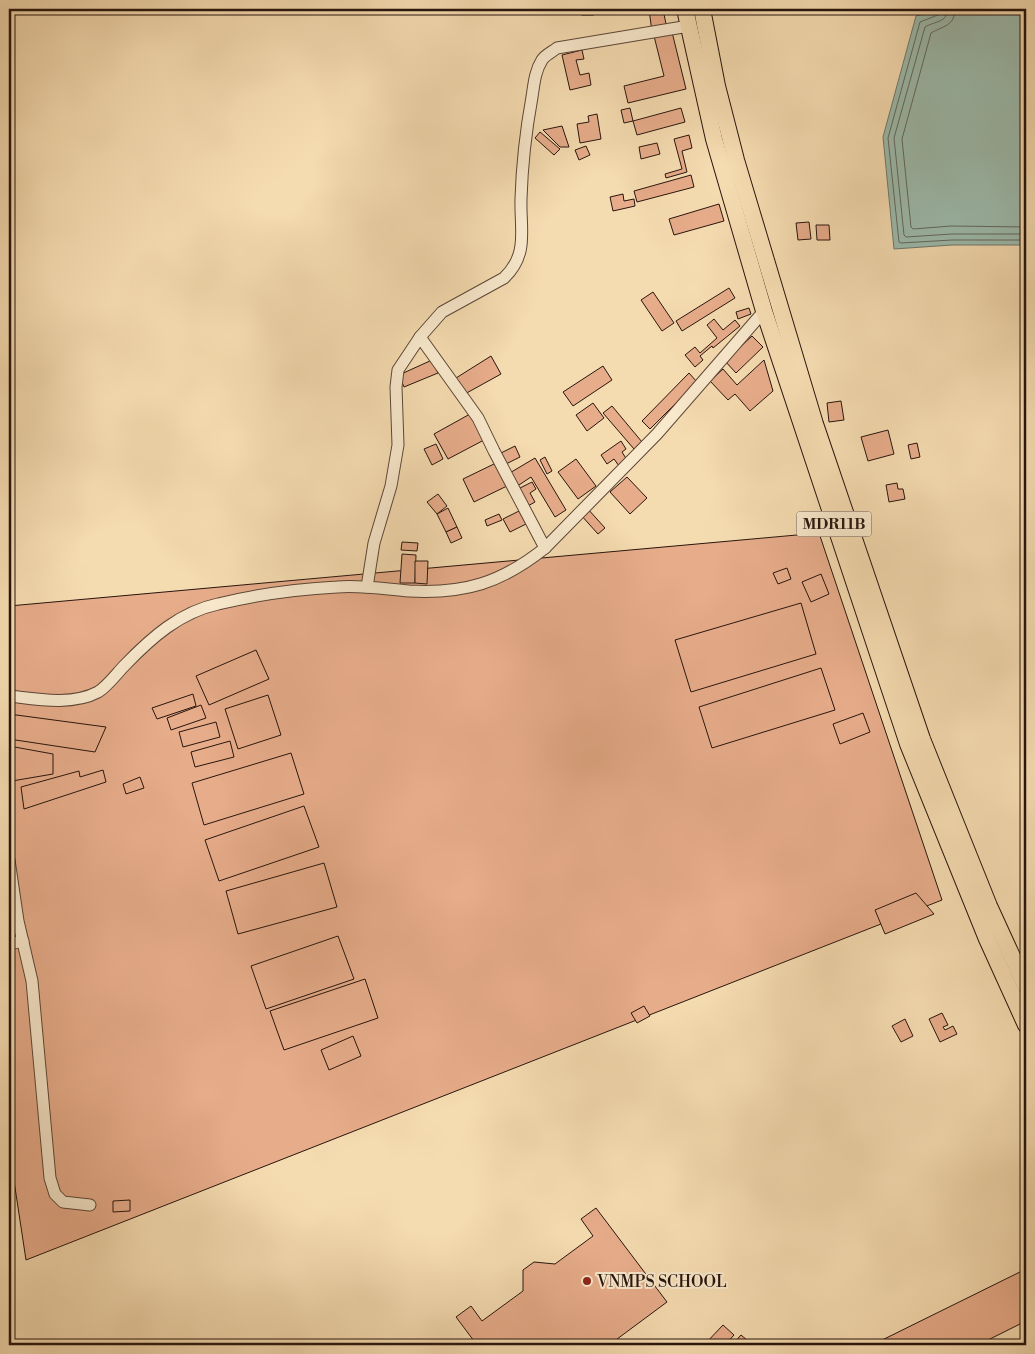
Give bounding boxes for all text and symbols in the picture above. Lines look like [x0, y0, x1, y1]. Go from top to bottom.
road number: MDR11B [796, 512, 872, 536]
place label: VNMPS SCHOOL [596, 1272, 727, 1292]
marker: VNMPS SCHOOL [581, 1275, 593, 1287]

